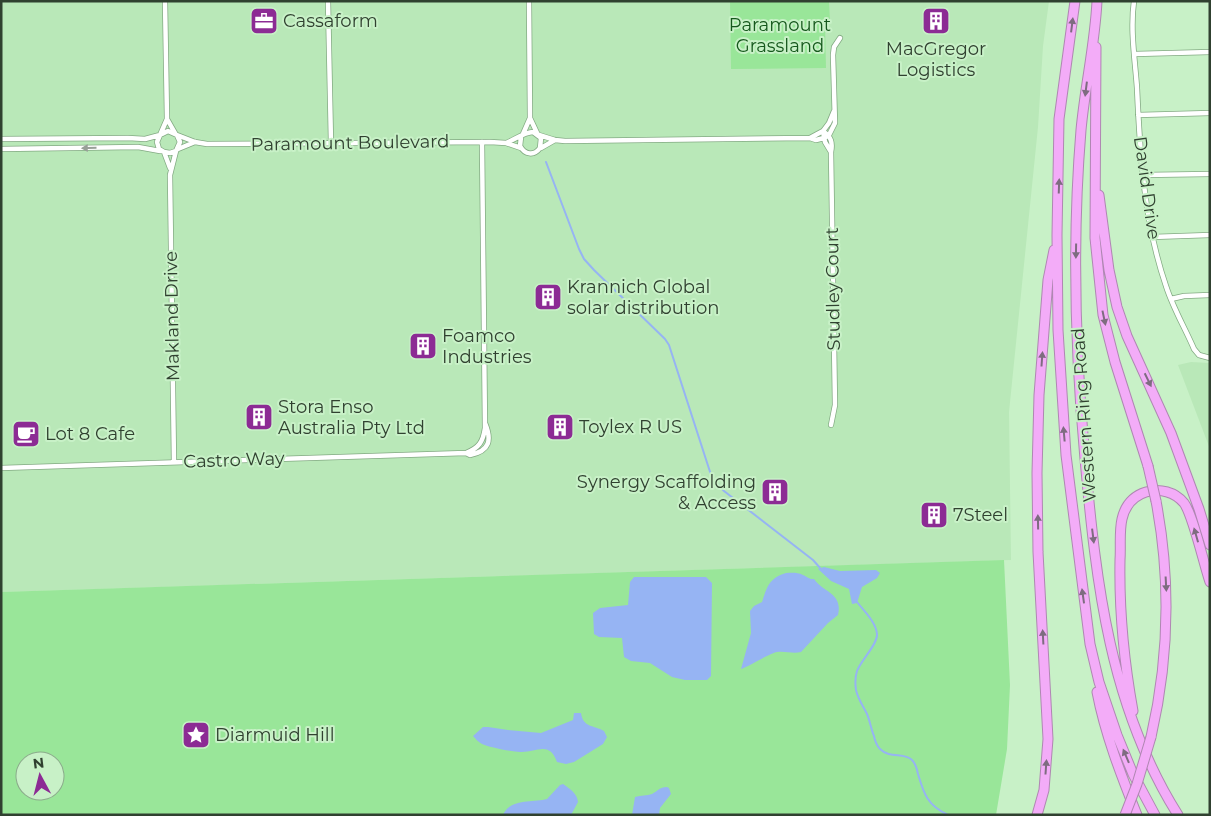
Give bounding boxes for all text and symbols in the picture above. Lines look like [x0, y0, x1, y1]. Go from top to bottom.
office icon: Cassaform [249, 6, 279, 36]
building icon: MacGregor Logistics [921, 6, 951, 36]
place label: Cassaform [283, 10, 378, 32]
park label: Paramount Grassland [729, 14, 831, 57]
one-way arrow [1068, 16, 1076, 32]
place label: MacGregor Logistics [886, 38, 986, 81]
one-way arrow [1082, 82, 1090, 98]
street label: Paramount Boulevard [250, 130, 450, 156]
street label: David Drive [1129, 135, 1165, 241]
one-way arrow [81, 144, 97, 152]
one-way arrow [1055, 178, 1063, 194]
street label: Studley Court [821, 227, 845, 351]
one-way arrow [1072, 244, 1080, 260]
street label: Makland Drive [160, 251, 184, 381]
place label: Krannich Global solar distribution [567, 276, 719, 319]
building icon: Krannich Global solar distribution [533, 282, 563, 312]
one-way arrow [1101, 311, 1109, 327]
place label: Foamco Industries [442, 325, 532, 368]
street label: Western Ring Road [1067, 327, 1101, 503]
building icon: Foamco Industries [408, 331, 438, 361]
one-way arrow [1038, 351, 1046, 367]
one-way arrow [1144, 373, 1152, 387]
place label: Stora Enso Australia Pty Ltd [278, 396, 425, 439]
building icon: Stora Enso Australia Pty Ltd [244, 402, 274, 432]
building icon: Toylex R US [545, 412, 575, 442]
place label: Toylex R US [579, 416, 682, 438]
cafe icon: Lot 8 Cafe [11, 419, 41, 449]
place label: Lot 8 Cafe [45, 423, 135, 445]
one-way arrow [1060, 426, 1068, 442]
street label: Castro Way [183, 447, 285, 473]
place label: Synergy Scaffolding & Access [577, 471, 756, 514]
building icon: Synergy Scaffolding & Access [760, 477, 790, 507]
building icon: 7Steel [919, 500, 949, 530]
place label: 7Steel [953, 504, 1008, 526]
one-way arrow [1034, 513, 1042, 529]
one-way arrow [1089, 528, 1097, 544]
one-way arrow [1191, 528, 1199, 543]
one-way arrow [1162, 576, 1170, 592]
one-way arrow [1078, 587, 1086, 603]
one-way arrow [1039, 629, 1047, 645]
place icon: Diarmuid Hill [181, 720, 211, 750]
place label: Diarmuid Hill [215, 724, 335, 746]
one-way arrow [1121, 749, 1129, 763]
north arrow [15, 751, 65, 801]
text: N [32, 753, 45, 773]
one-way arrow [1042, 759, 1050, 775]

